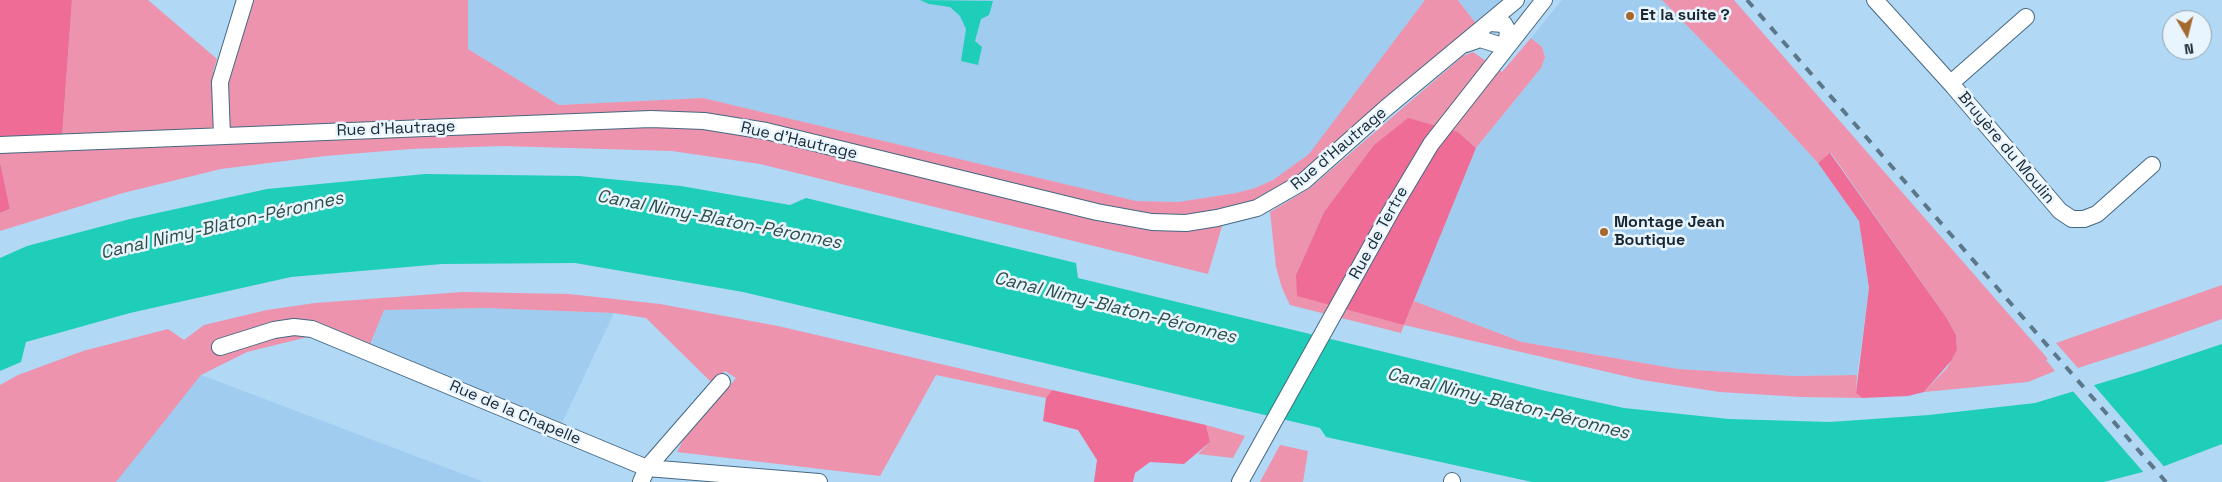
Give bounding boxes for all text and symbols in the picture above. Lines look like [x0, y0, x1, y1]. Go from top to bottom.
place label: Et la suite ? [1640, 6, 1730, 26]
marker: Et la suite ? [1624, 10, 1636, 22]
north arrow [2162, 10, 2212, 60]
text: N [2183, 39, 2195, 58]
street label: Bruyère du Moulin [1954, 88, 2058, 208]
street label: Rue d'Hautrage [1287, 103, 1391, 195]
street label: Rue d'Hautrage [336, 117, 456, 141]
street label: Rue d'Hautrage [739, 118, 859, 164]
street label: Rue de Tertre [1346, 183, 1412, 283]
water label: Canal Nimy-Blaton-Péronnes [595, 186, 843, 254]
water label: Canal Nimy-Blaton-Péronnes [98, 188, 346, 264]
place label: Montage Jean Boutique [1614, 213, 1725, 251]
marker: Montage Jean Boutique [1598, 226, 1610, 238]
water label: Canal Nimy-Blaton-Péronnes [992, 267, 1238, 349]
water label: Canal Nimy-Blaton-Péronnes [1385, 363, 1631, 445]
street label: Rue de la Chapelle [446, 377, 584, 449]

